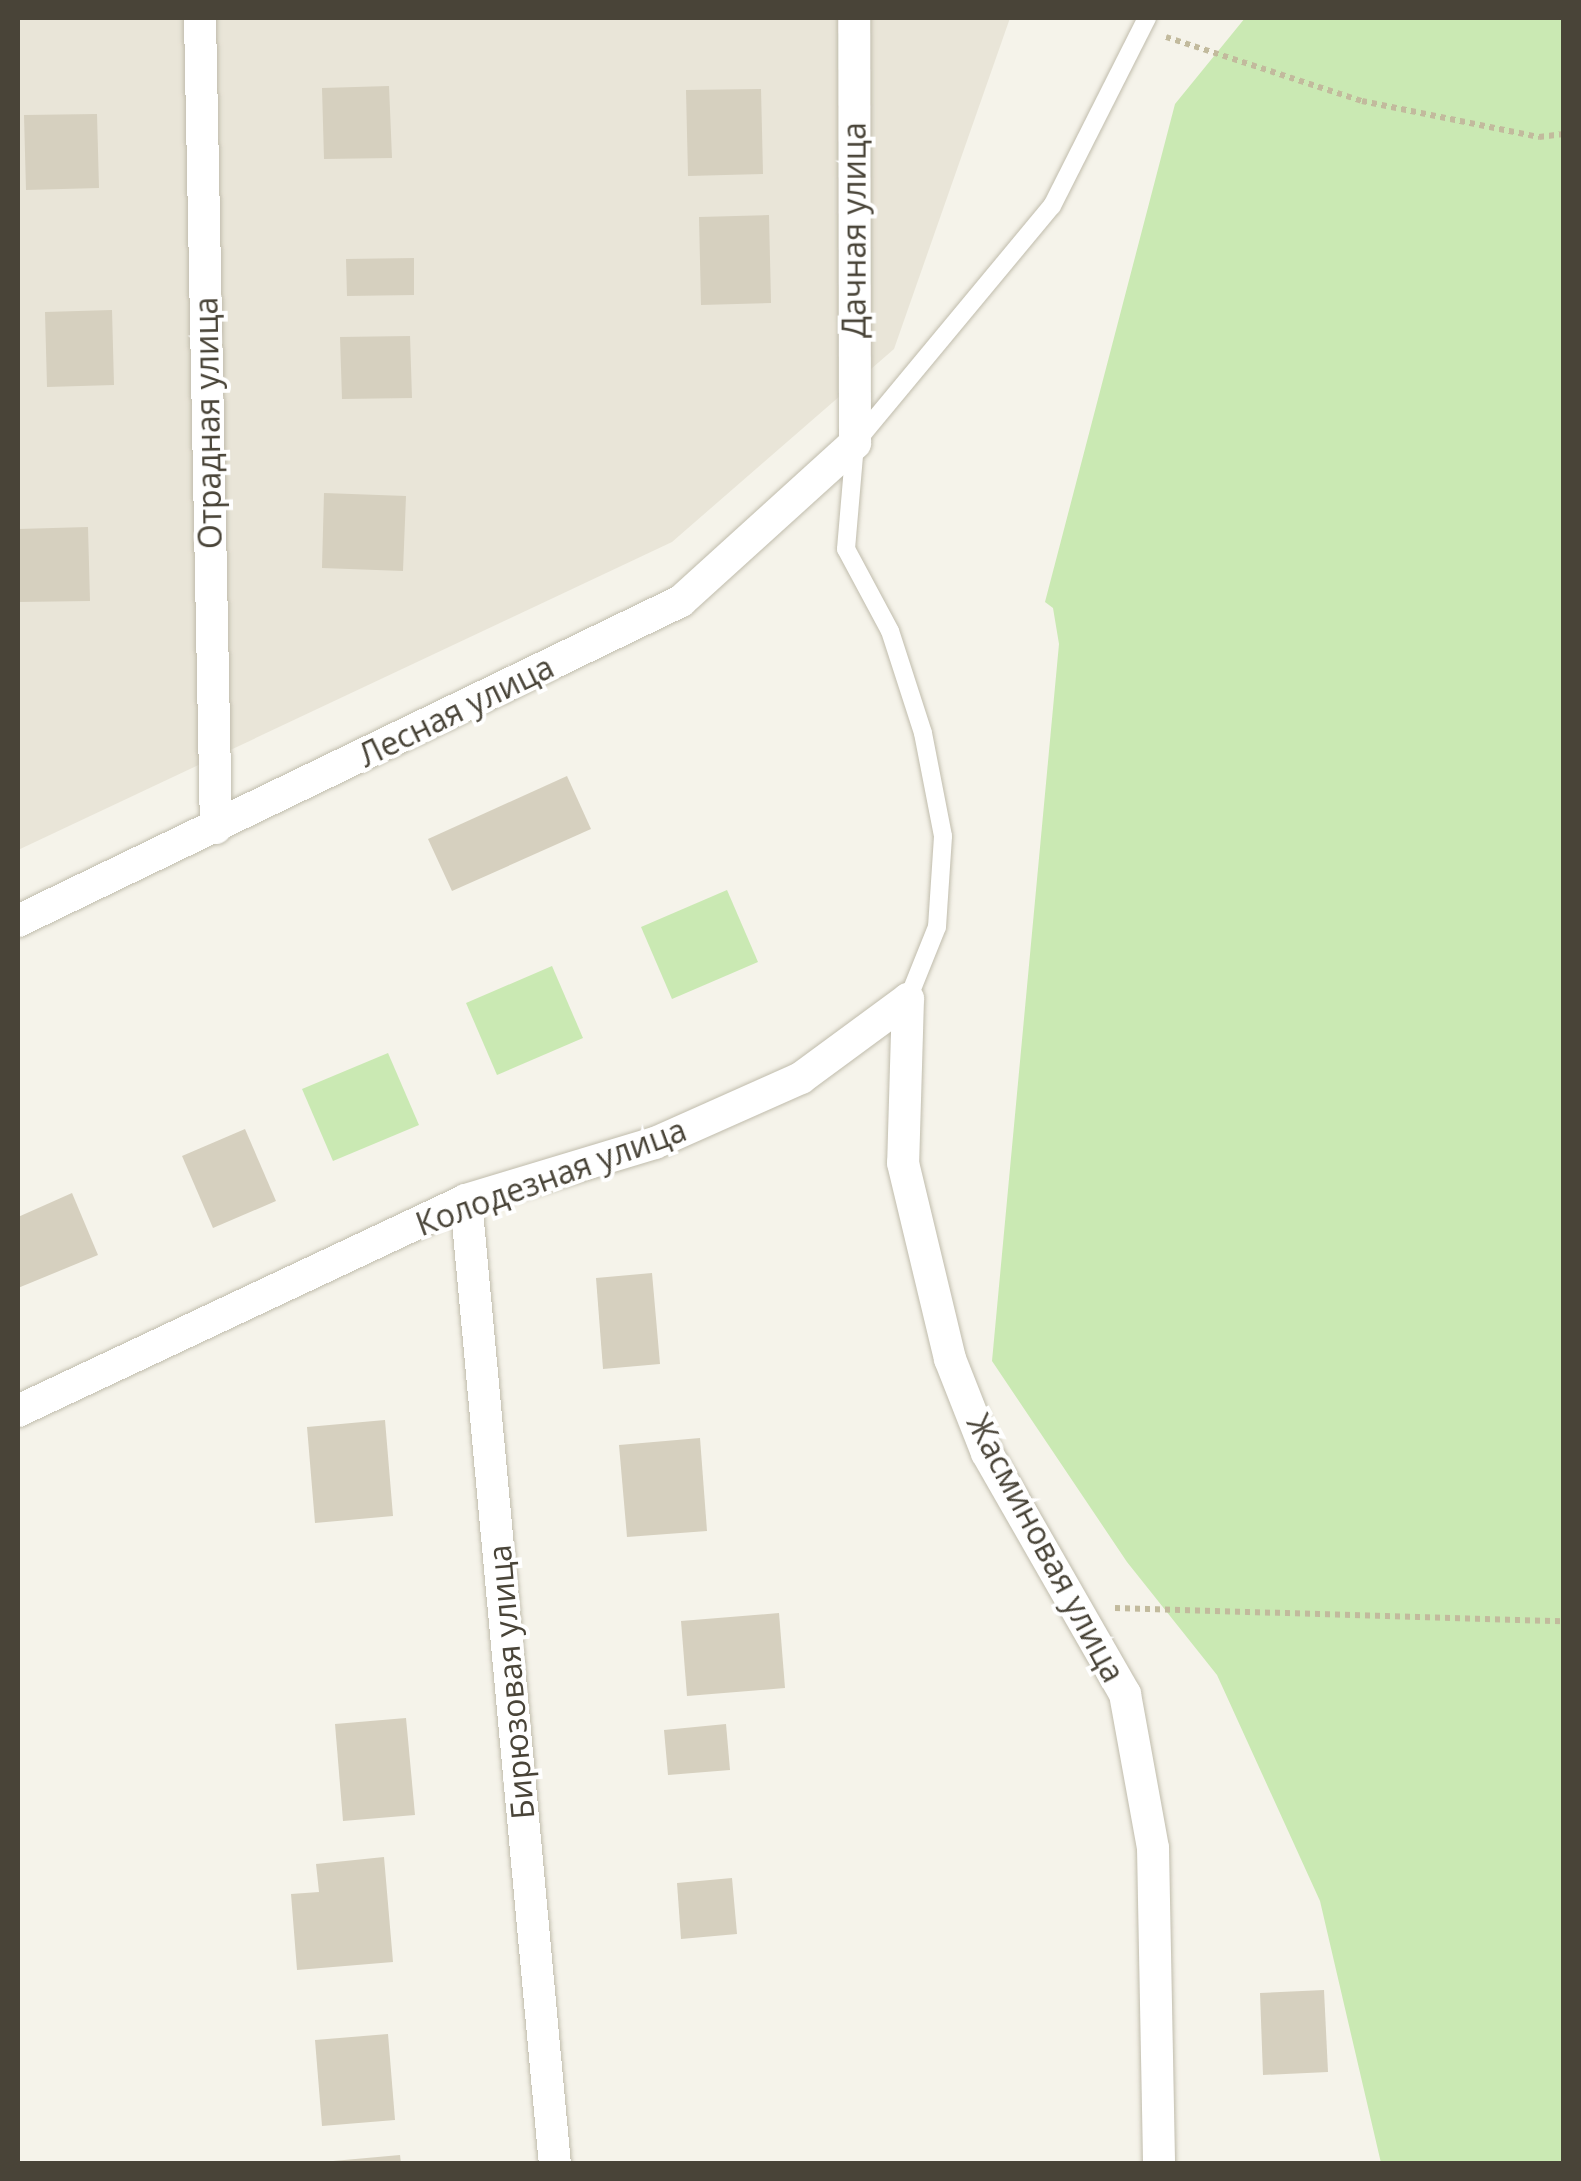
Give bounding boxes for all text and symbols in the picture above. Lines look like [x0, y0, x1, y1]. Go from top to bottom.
street label: Дачная улица [835, 122, 873, 338]
street label: Отрадная улица [187, 297, 229, 549]
street label: Лесная улица [352, 647, 560, 775]
street label: Колодезная улица [411, 1110, 691, 1244]
street label: Жасминовая улица [959, 1407, 1133, 1689]
street label: Бирюзовая улица [480, 1543, 542, 1821]

